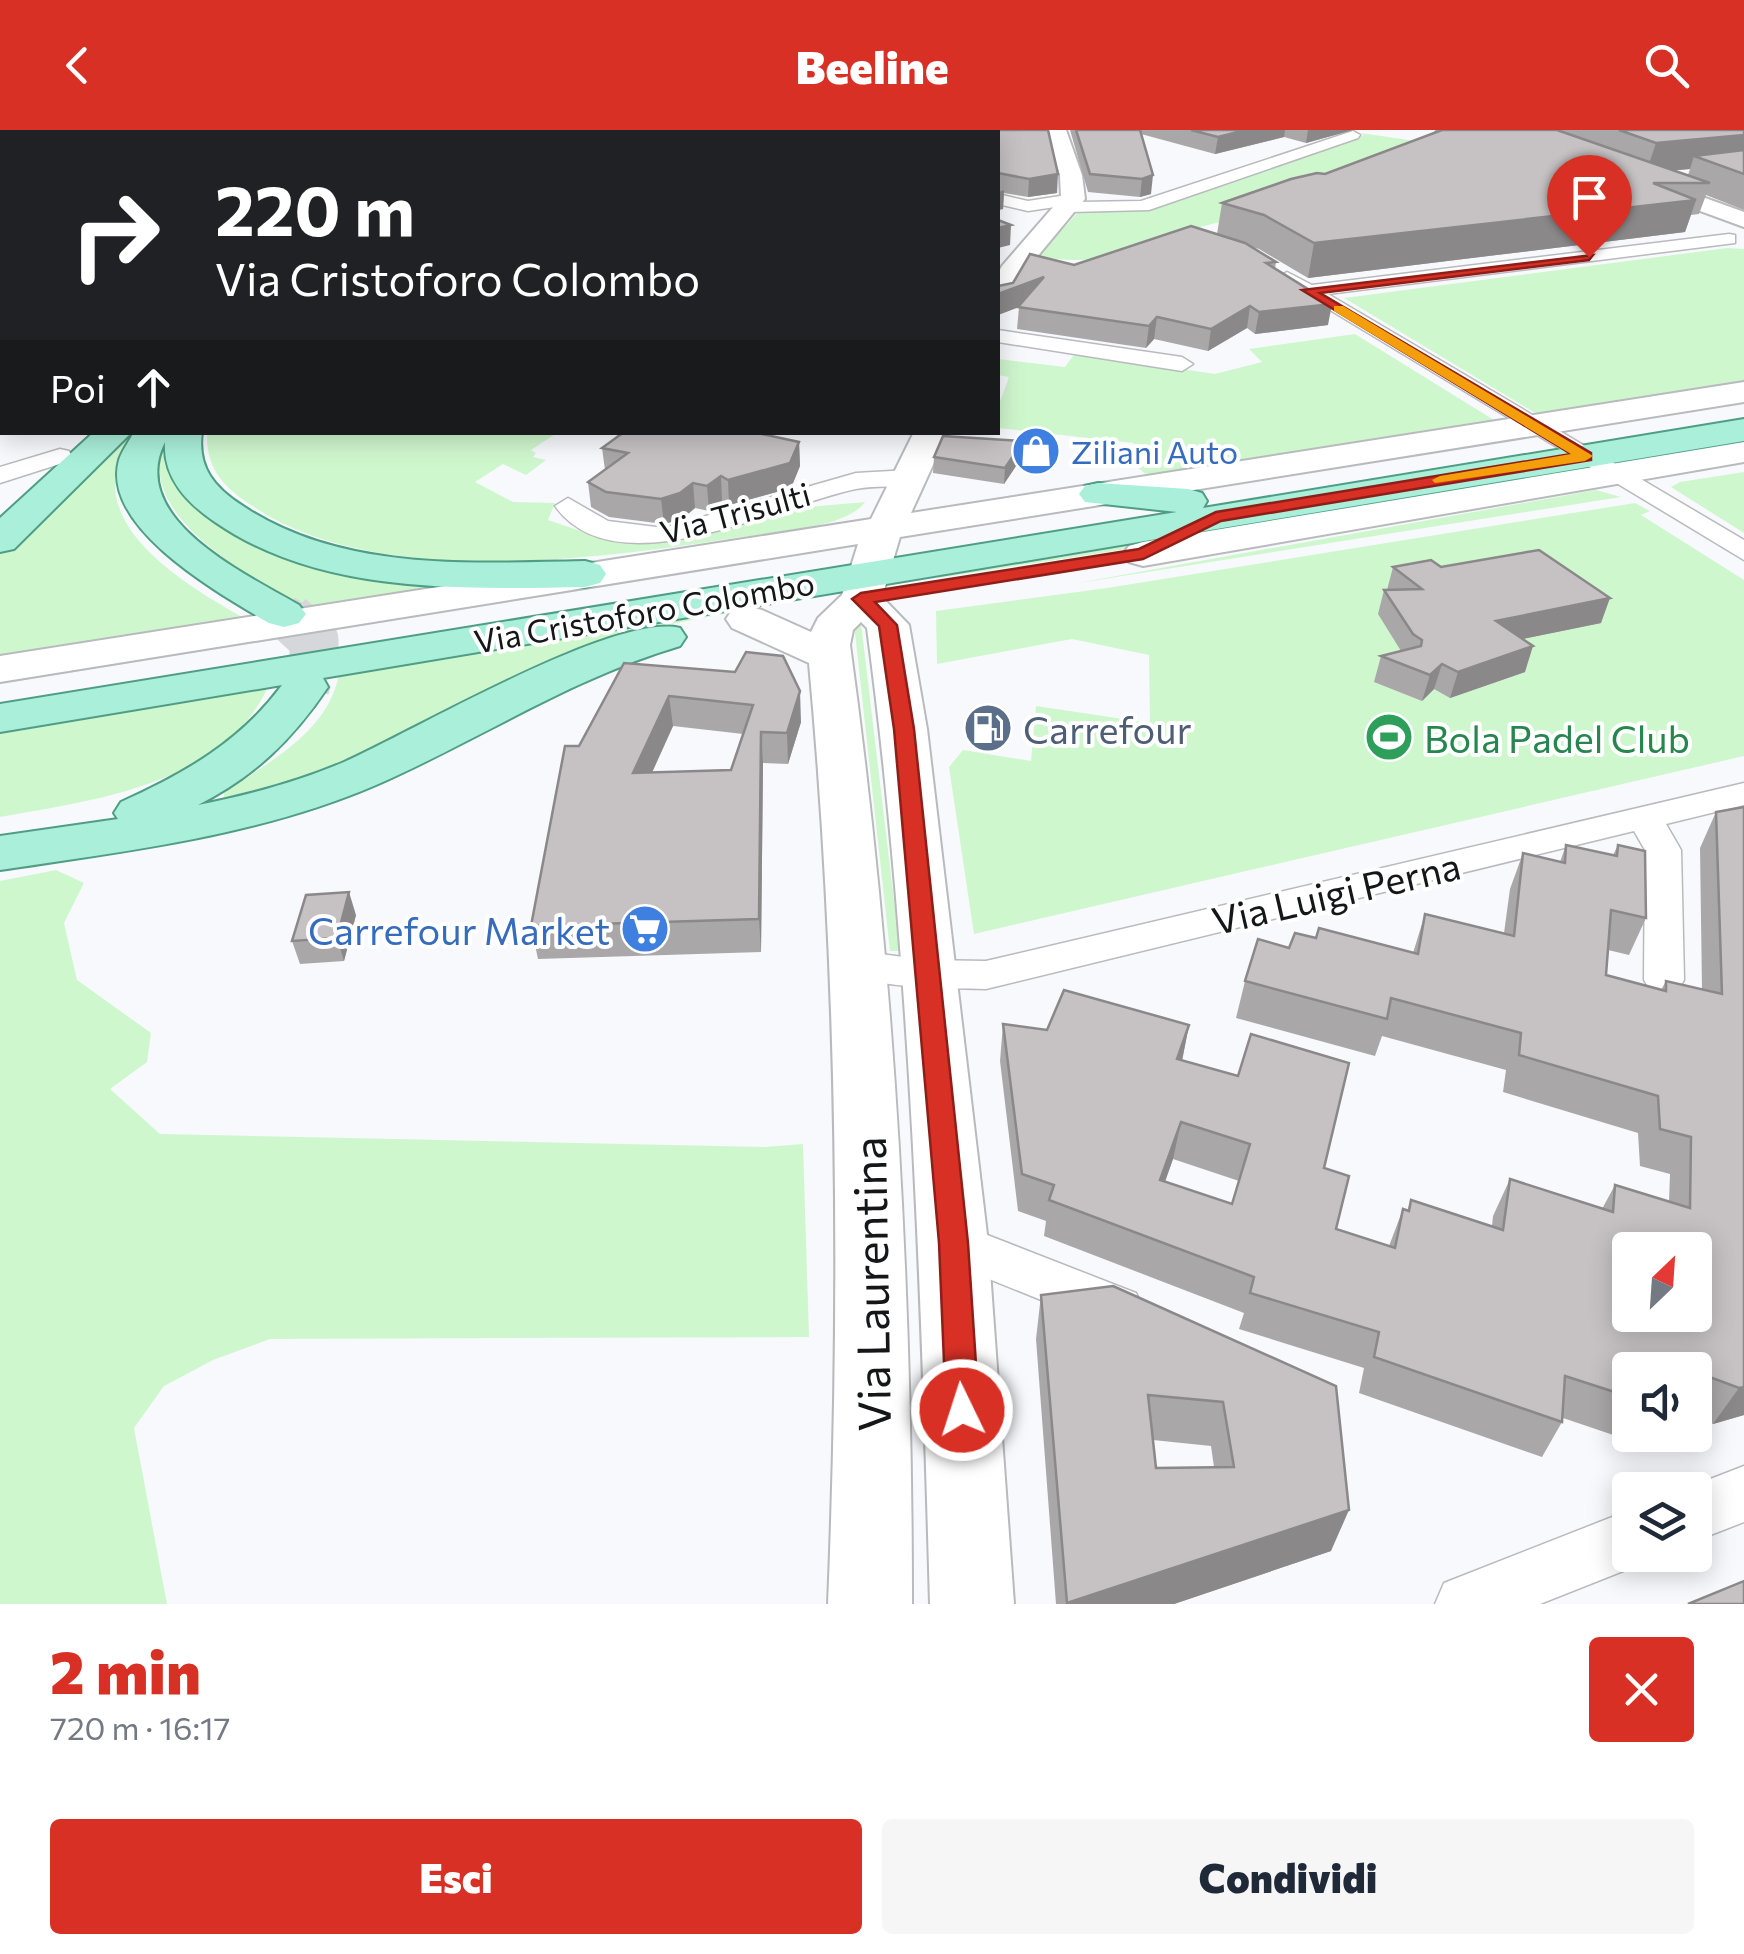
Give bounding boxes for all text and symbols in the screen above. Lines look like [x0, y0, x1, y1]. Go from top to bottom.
icon: back [50, 38, 105, 93]
text: Beeline [795, 38, 949, 93]
icon: search [1639, 38, 1694, 93]
pin [1547, 155, 1632, 258]
text: 220 m [215, 165, 415, 250]
icon: right [50, 170, 180, 300]
icon: arrive [1562, 170, 1617, 225]
text: Via Cristoforo Colombo [215, 250, 700, 305]
icon: ahead [126, 360, 181, 415]
text: Poi [50, 364, 106, 411]
shop icon: Ziliani Auto [1010, 425, 1062, 477]
place label: Ziliani Auto [1071, 431, 1238, 471]
street label: Via Trisulti [656, 473, 814, 551]
street label: Via Cristoforo Colombo [471, 561, 817, 661]
fuel station icon: Carrefour [962, 702, 1014, 754]
place label: Carrefour [1023, 705, 1192, 752]
sports icon: Bola Padel Club [1363, 711, 1415, 763]
place label: Bola Padel Club [1424, 714, 1690, 761]
street label: Via Luigi Perna [1207, 841, 1465, 943]
supermarket icon: Carrefour Market [619, 903, 671, 955]
place label: Carrefour Market [308, 906, 610, 953]
street label: Via Laurentina [840, 1136, 900, 1432]
north arrow [1612, 1232, 1712, 1332]
map controls [1612, 1232, 1712, 1572]
button: sound [1612, 1352, 1712, 1452]
position arrow [910, 1358, 1014, 1462]
button: layers [1612, 1472, 1712, 1572]
text: 2 min [50, 1633, 201, 1706]
button: close [1589, 1637, 1694, 1742]
text: 720 m · 16:17 [50, 1707, 231, 1747]
button: Esci [50, 1819, 862, 1934]
button: Condividi [882, 1819, 1694, 1934]

